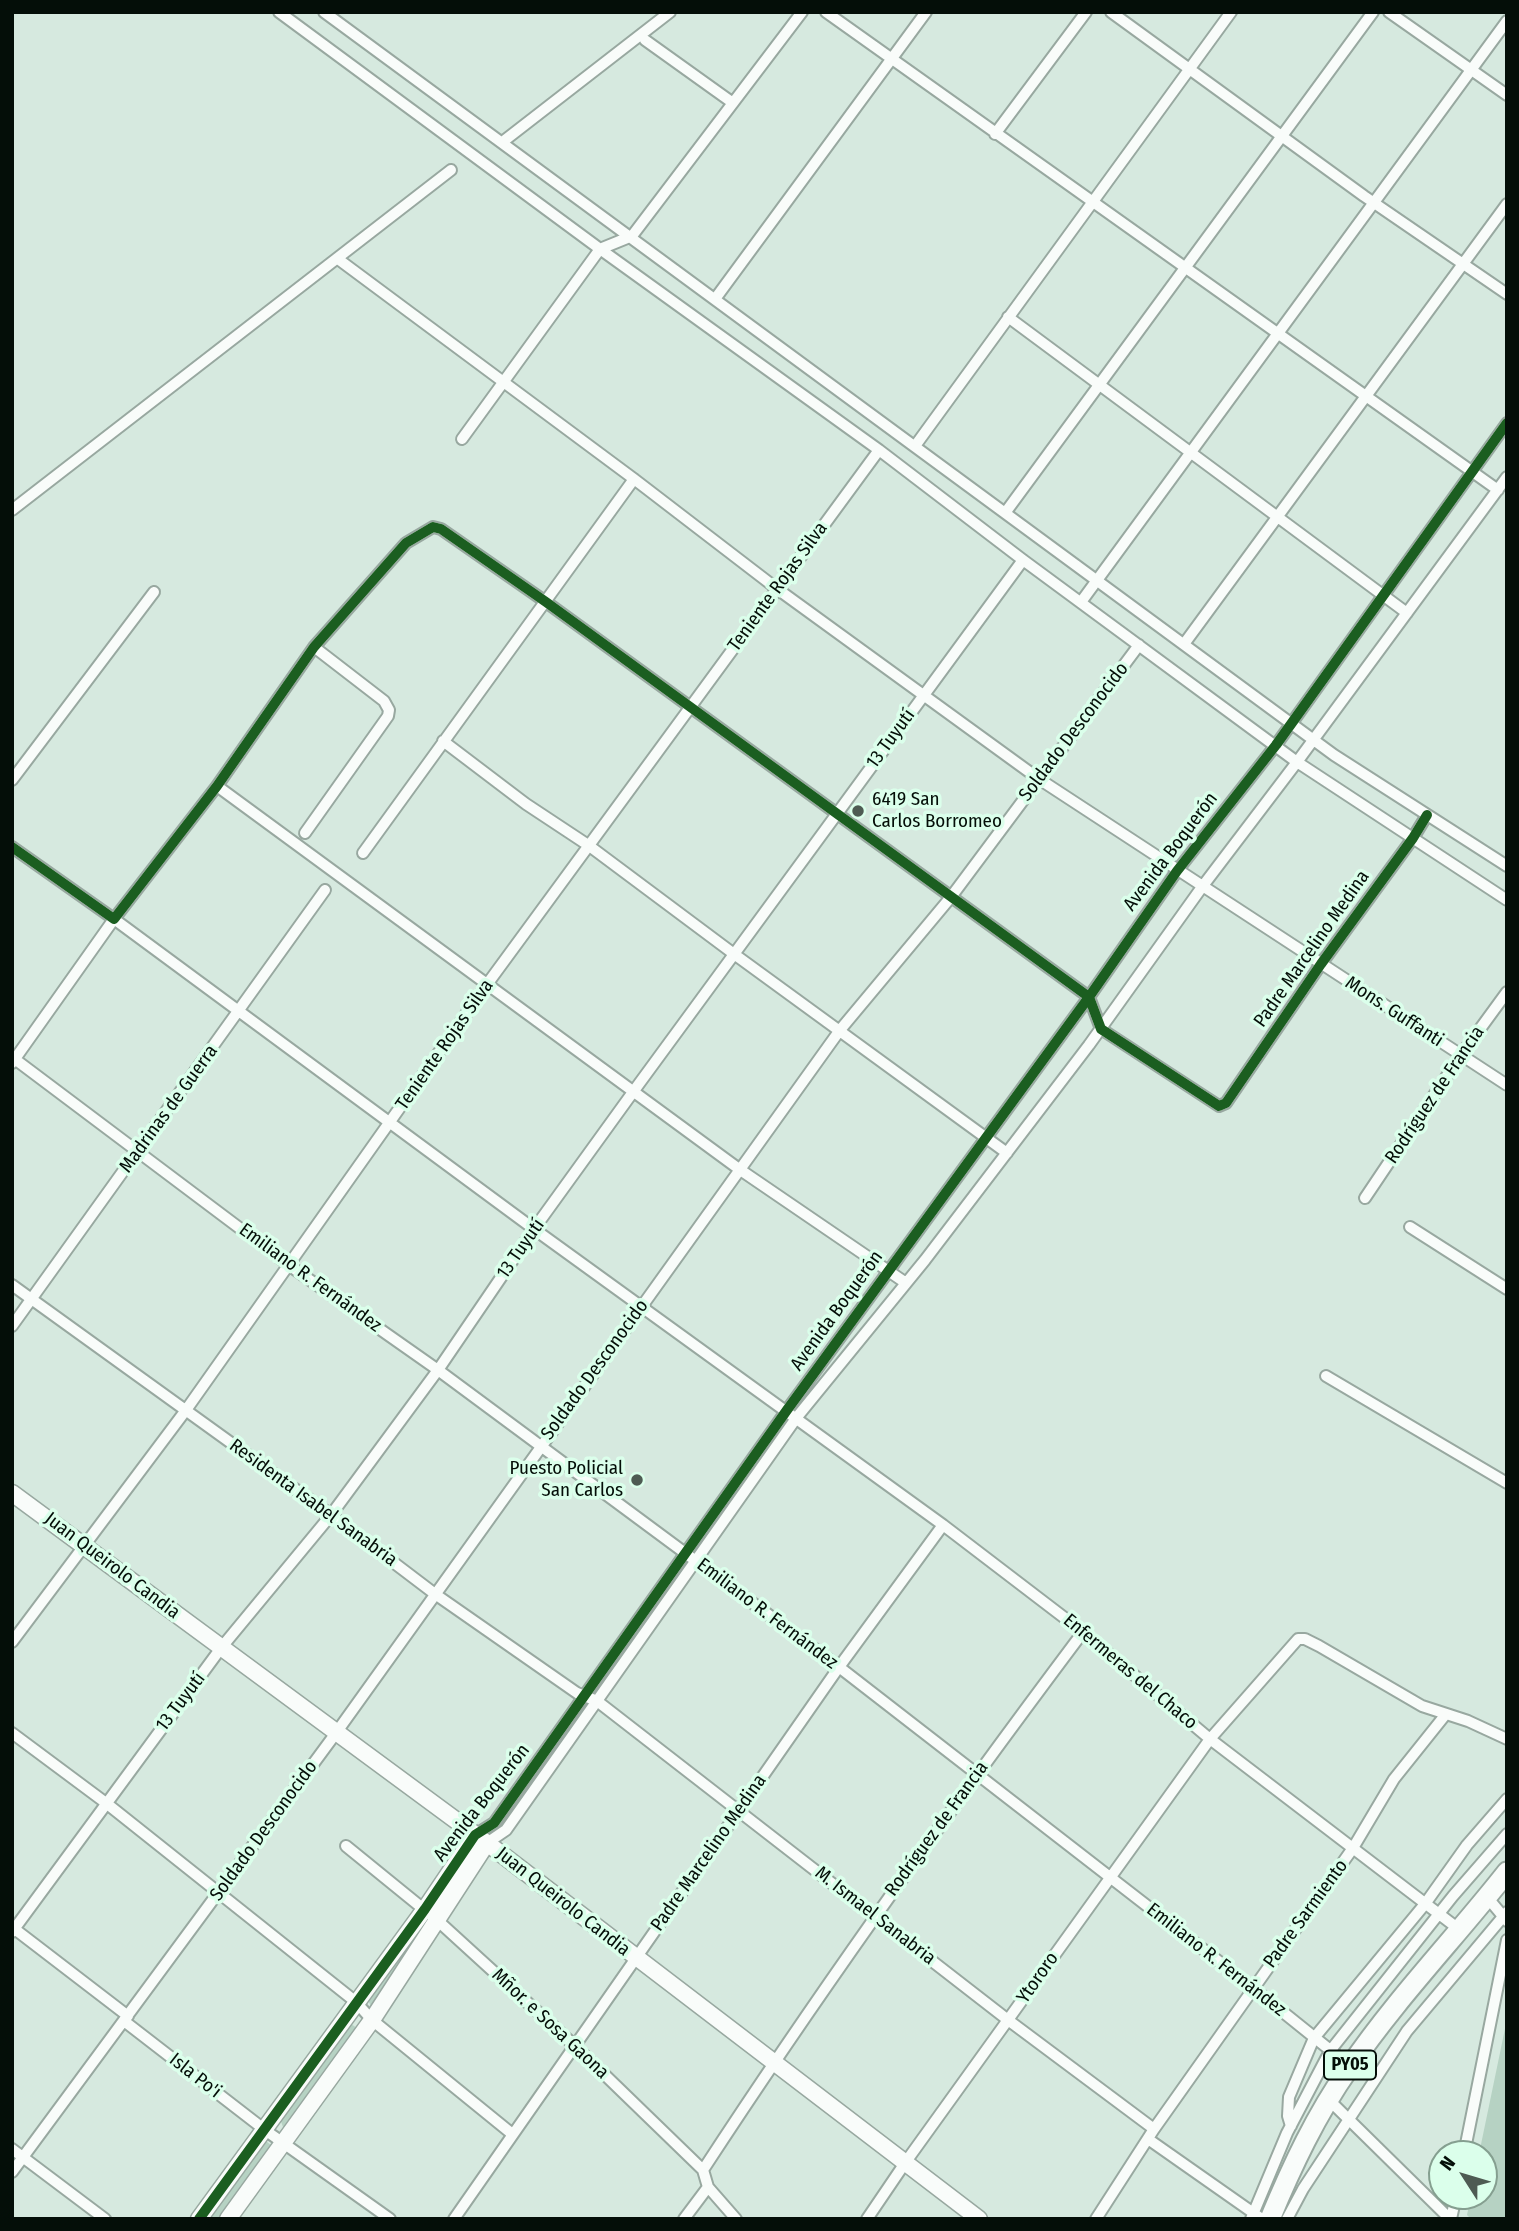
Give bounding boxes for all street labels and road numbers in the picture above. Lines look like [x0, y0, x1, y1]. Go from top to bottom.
street label: Teniente Rojas Silva [723, 518, 833, 656]
street label: Soldado Desconocido [1014, 658, 1134, 806]
street label: 13 Tuyutí [862, 705, 920, 773]
street label: Avenida Boquerón [1119, 788, 1223, 916]
street label: Padre Marcelino Medina [1249, 866, 1375, 1032]
street label: Mons. Guffanti [1341, 972, 1447, 1052]
street label: Teniente Rojas Silva [391, 975, 499, 1115]
street label: Rodríguez de Francia [1381, 1022, 1489, 1168]
street label: Madrinas de Guerra [115, 1041, 223, 1177]
street label: 13 Tuyutí [492, 1215, 550, 1283]
street label: Emiliano R. Fernández [234, 1219, 386, 1337]
street label: Avenida Boquerón [786, 1247, 888, 1375]
street label: Soldado Desconocido [536, 1295, 654, 1445]
street label: Residenta Isabel Sanabria [225, 1434, 401, 1572]
street label: Juan Queirolo Candia [40, 1508, 184, 1624]
street label: Emiliano R. Fernández [692, 1554, 842, 1674]
street label: Enfermeras del Chaco [1058, 1609, 1202, 1735]
street label: 13 Tuyutí [151, 1668, 211, 1736]
street label: Avenida Boquerón [429, 1740, 535, 1866]
street label: Soldado Desconocido [205, 1756, 323, 1906]
street label: Rodríguez de Francia [881, 1757, 993, 1901]
street label: Padre Marcelino Medina [646, 1770, 772, 1936]
street label: Juan Queirolo Candia [492, 1843, 634, 1961]
street label: Padre Sarmiento [1259, 1855, 1353, 1973]
street label: M. Ismael Sanabria [810, 1862, 940, 1970]
street label: Emiliano R. Fernández [1142, 1899, 1290, 2021]
street label: Ytororo [1012, 1948, 1064, 2008]
street label: Mñor. e Sosa Gaona [487, 1964, 613, 2084]
street label: Isla Po'i [165, 2049, 225, 2103]
road number: PY05 [1324, 2050, 1376, 2080]

